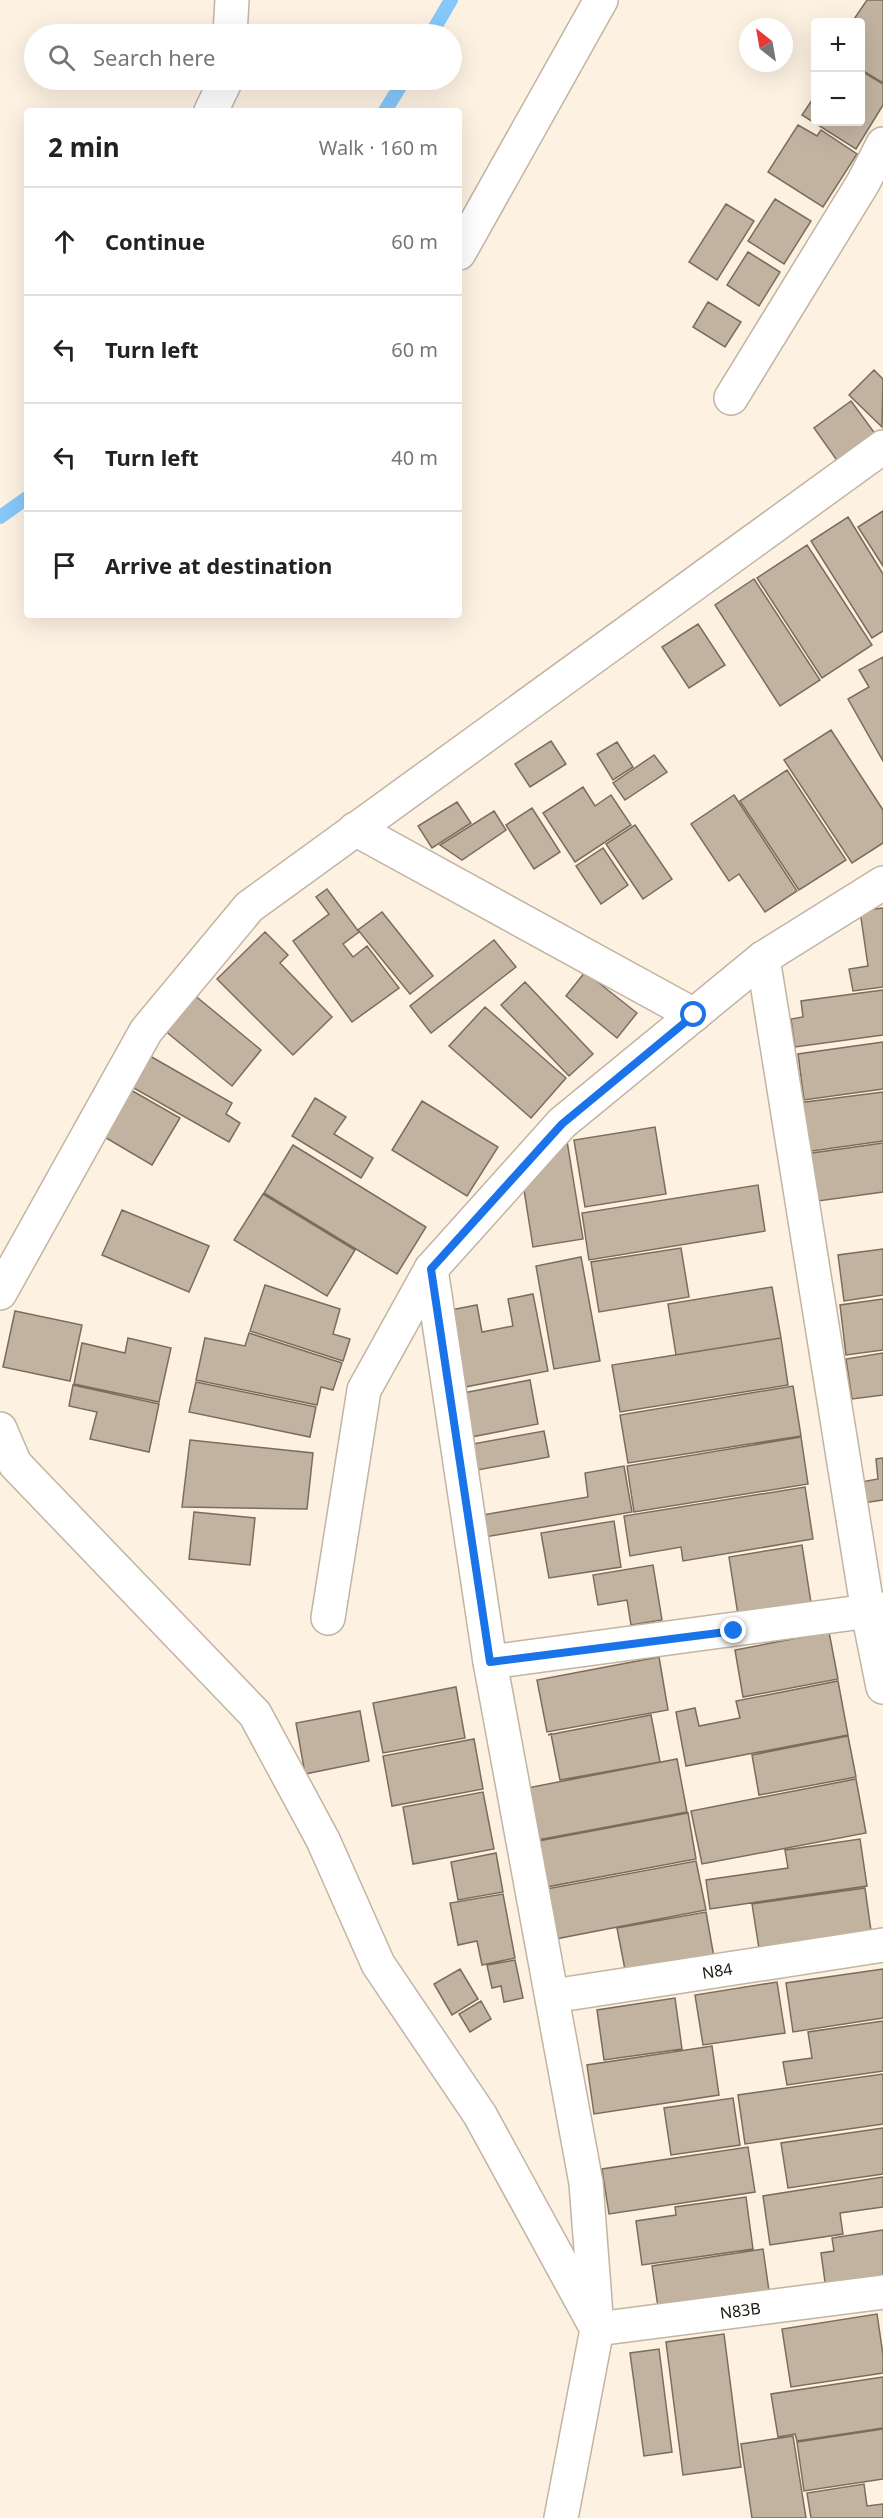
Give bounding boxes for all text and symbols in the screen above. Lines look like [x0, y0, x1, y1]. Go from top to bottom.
north arrow [739, 18, 793, 72]
map controls [811, 18, 865, 126]
button: + [811, 18, 865, 72]
search box [24, 24, 462, 90]
icon: search [45, 41, 78, 74]
text: Search here [93, 42, 215, 72]
button: − [811, 72, 865, 126]
text: 2 min [48, 129, 120, 165]
text: Walk · 160 m [319, 134, 438, 161]
icon: ahead [48, 225, 81, 258]
text: Continue [105, 226, 205, 256]
text: 60 m [391, 228, 438, 255]
icon: left [48, 333, 81, 366]
text: Turn left [105, 334, 199, 364]
text: 60 m [391, 336, 438, 363]
icon: left [48, 441, 81, 474]
text: Turn left [105, 442, 199, 472]
text: 40 m [391, 444, 438, 471]
icon: arrive [48, 549, 81, 582]
text: Arrive at destination [105, 550, 332, 580]
route start [680, 1001, 706, 1027]
route end [720, 1617, 746, 1643]
street label: N84 [700, 1957, 734, 1984]
street label: N83B [719, 2297, 762, 2324]

